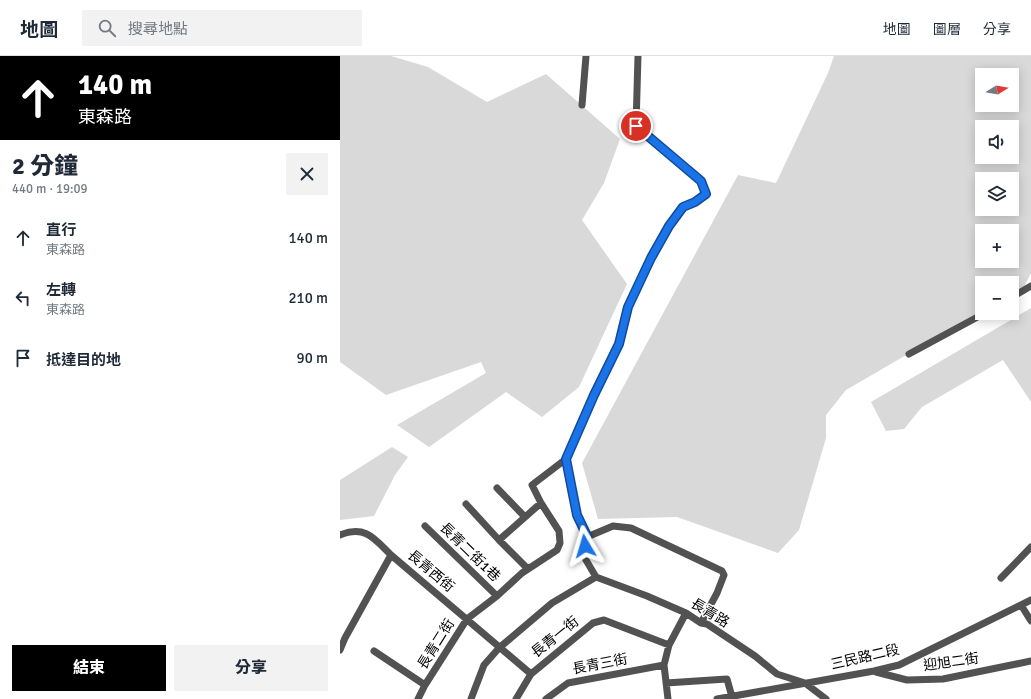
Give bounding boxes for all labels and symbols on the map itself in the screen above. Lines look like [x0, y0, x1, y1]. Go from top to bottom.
north arrow [975, 68, 1019, 112]
pin [619, 109, 653, 143]
street label: 長青二街1巷 [436, 519, 504, 585]
position arrow [564, 525, 606, 567]
street label: 長青西街 [404, 546, 458, 596]
street label: 長青路 [688, 595, 732, 631]
street label: 長青一街 [528, 613, 582, 661]
street label: 長青二街 [414, 616, 458, 672]
street label: 三民路二段 [829, 641, 901, 673]
street label: 長青三街 [571, 650, 629, 678]
street label: 迎旭二街 [922, 650, 980, 674]

